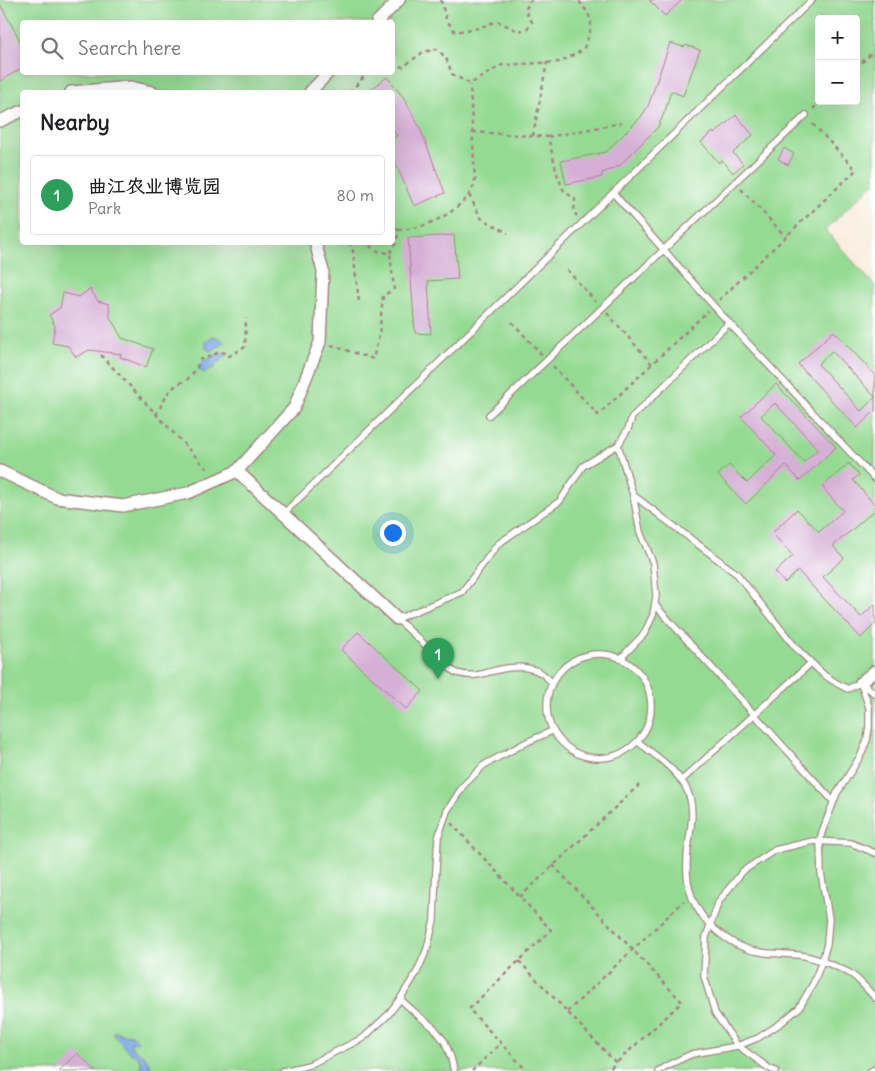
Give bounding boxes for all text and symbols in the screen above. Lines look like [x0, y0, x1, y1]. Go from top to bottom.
map controls [815, 15, 860, 105]
button: + [815, 15, 860, 60]
search box [20, 20, 395, 75]
icon: search [38, 34, 66, 62]
text: Search here [78, 36, 181, 60]
button: − [815, 60, 860, 105]
text: Nearby [40, 109, 110, 136]
text: 曲江农业博览园 [88, 174, 221, 198]
text: 1 [54, 185, 60, 205]
text: 80 m [336, 185, 374, 205]
text: Park [88, 198, 121, 218]
your location [380, 520, 406, 546]
pin: 1 [422, 638, 454, 679]

